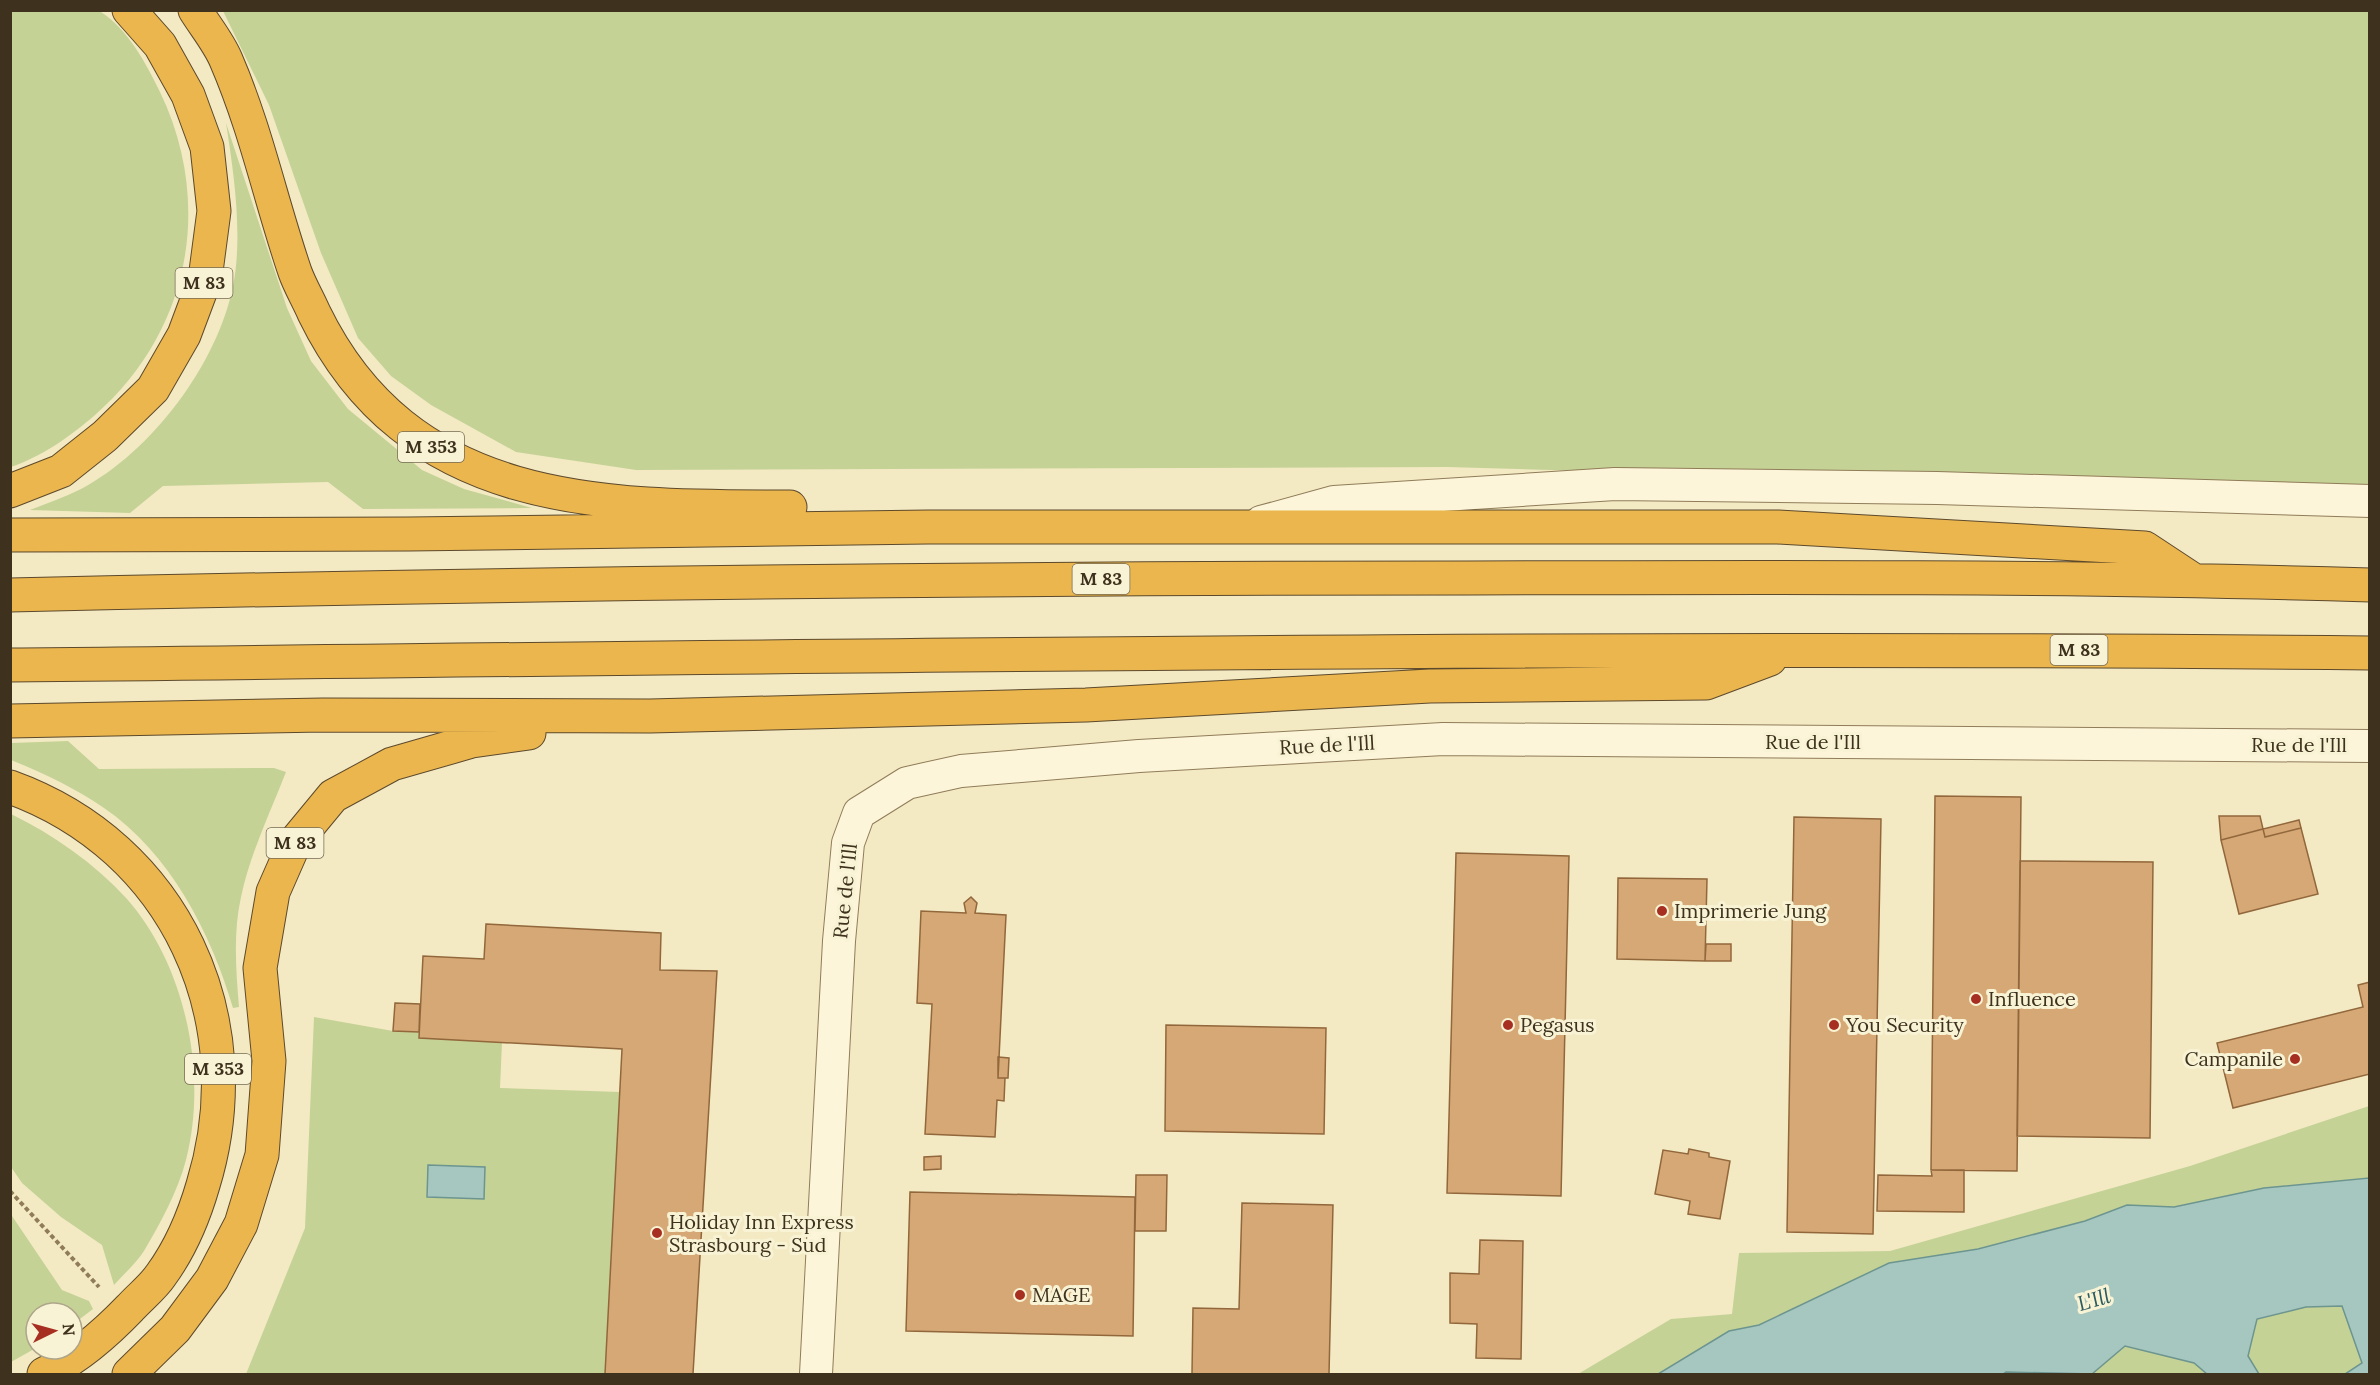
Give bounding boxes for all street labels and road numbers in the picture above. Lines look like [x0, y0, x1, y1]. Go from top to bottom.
road number: M 83 [176, 268, 232, 298]
road number: M 353 [398, 432, 464, 462]
road number: M 83 [1072, 564, 1130, 594]
road number: M 83 [2050, 635, 2108, 665]
street label: Rue de l'Ill [1765, 729, 1861, 754]
street label: Rue de l'Ill [1278, 730, 1375, 759]
street label: Rue de l'Ill [2251, 732, 2347, 757]
road number: M 83 [266, 828, 324, 858]
street label: Rue de l'Ill [827, 842, 862, 940]
road number: M 353 [185, 1054, 251, 1084]

